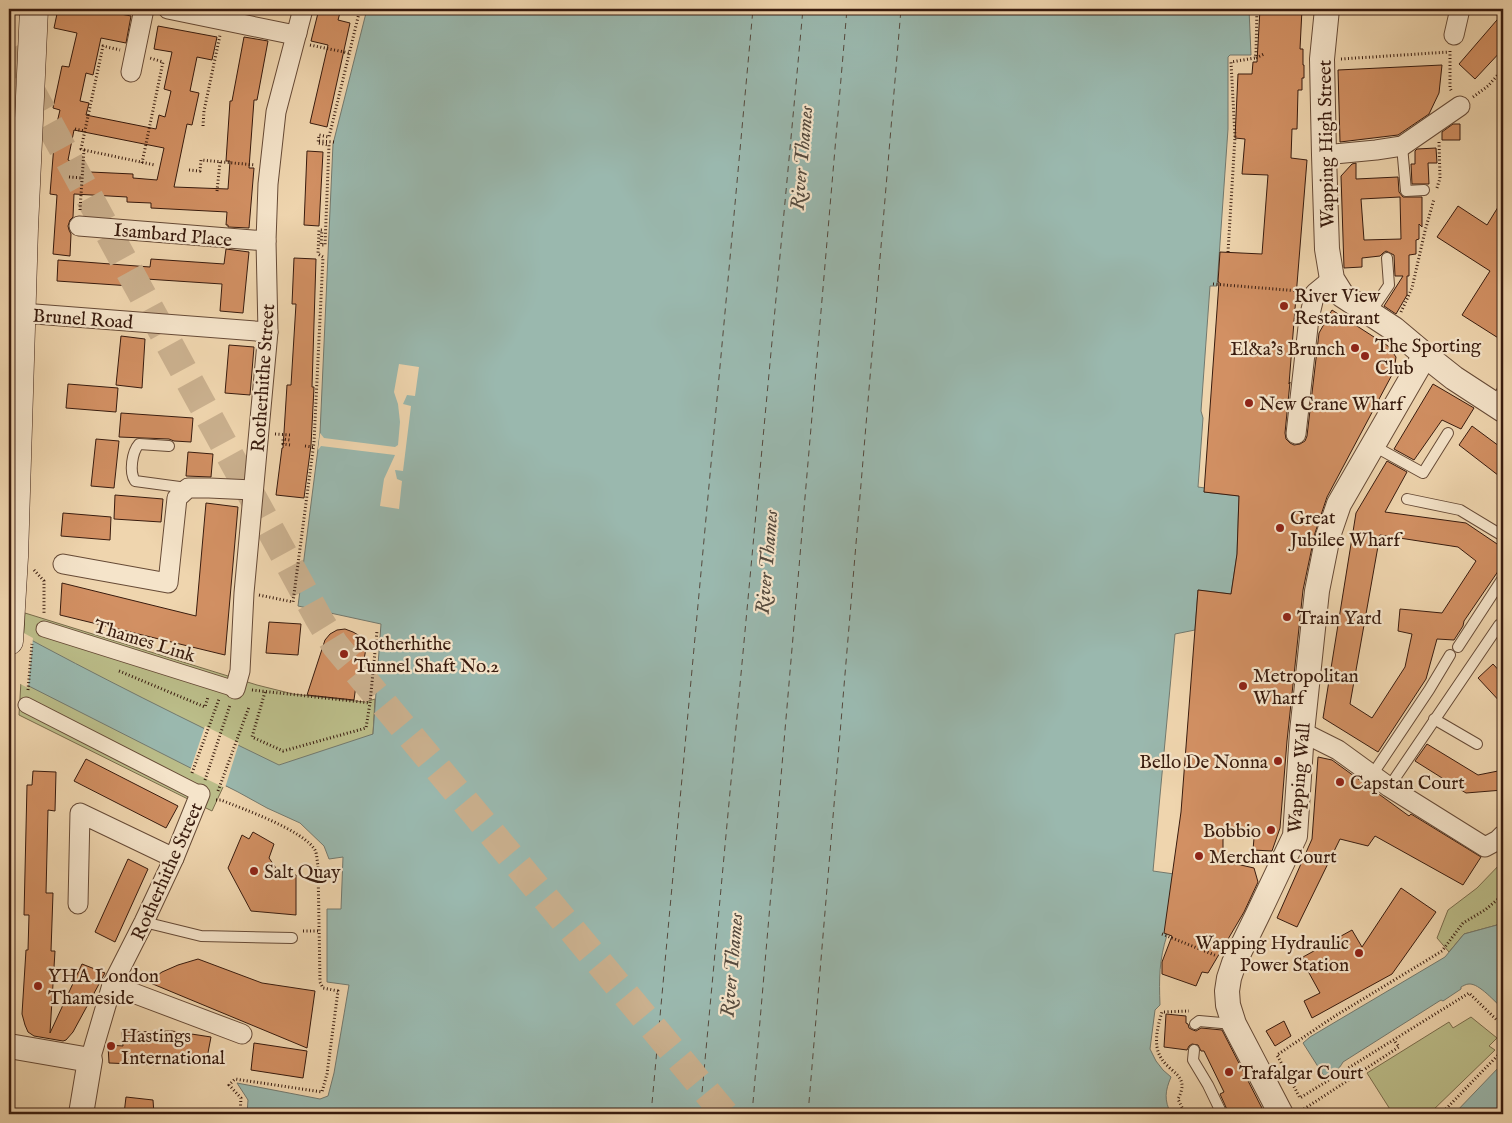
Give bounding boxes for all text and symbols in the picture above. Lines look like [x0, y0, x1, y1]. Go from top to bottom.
street label: Wapping High Street [1314, 59, 1340, 228]
water label: River Thames [785, 105, 820, 211]
street label: Isambard Place [113, 219, 233, 253]
place label: River View Restaurant [1294, 285, 1381, 331]
marker: River View Restaurant [1278, 300, 1290, 312]
street label: Rotherhithe Street [247, 303, 281, 453]
street label: Brunel Road [32, 305, 135, 336]
place label: The Sporting Club [1375, 335, 1482, 381]
place label: El&a’s Brunch [1230, 338, 1345, 362]
marker: El&a’s Brunch [1349, 342, 1361, 354]
marker: The Sporting Club [1359, 350, 1371, 362]
place label: New Crane Wharf [1259, 393, 1406, 417]
marker: New Crane Wharf [1243, 397, 1255, 409]
place label: Great Jubilee Wharf [1288, 507, 1403, 553]
water label: River Thames [750, 509, 785, 615]
marker: Great Jubilee Wharf [1274, 522, 1286, 534]
place label: Train Yard [1297, 607, 1383, 631]
marker: Train Yard [1281, 611, 1293, 623]
street label: Thames Link [91, 615, 199, 669]
place label: Rotherhithe Tunnel Shaft No.2 [354, 633, 499, 679]
marker: Rotherhithe Tunnel Shaft No.2 [338, 648, 350, 660]
place label: Metropolitan Wharf [1253, 665, 1359, 711]
marker: Metropolitan Wharf [1237, 680, 1249, 692]
street label: Wapping Wall [1283, 721, 1317, 834]
place label: Bello De Nonna [1139, 751, 1269, 775]
marker: Bello De Nonna [1272, 755, 1284, 767]
place label: Capstan Court [1350, 772, 1465, 796]
marker: Capstan Court [1334, 776, 1346, 788]
street label: Rotherhithe Street [127, 799, 209, 945]
place label: Bobbio [1203, 820, 1261, 844]
marker: Bobbio [1265, 824, 1277, 836]
place label: Merchant Court [1209, 846, 1337, 870]
marker: Merchant Court [1193, 850, 1205, 862]
place label: Salt Quay [264, 861, 341, 885]
marker: Salt Quay [248, 865, 260, 877]
water label: River Thames [715, 912, 750, 1018]
place label: Wapping Hydraulic Power Station [1195, 932, 1349, 978]
marker: Wapping Hydraulic Power Station [1353, 947, 1365, 959]
place label: YHA London Thameside [48, 965, 159, 1011]
marker: YHA London Thameside [32, 980, 44, 992]
place label: Hastings International [121, 1025, 226, 1071]
marker: Hastings International [105, 1040, 117, 1052]
place label: Trafalgar Court [1239, 1062, 1364, 1086]
marker: Trafalgar Court [1223, 1066, 1235, 1078]

